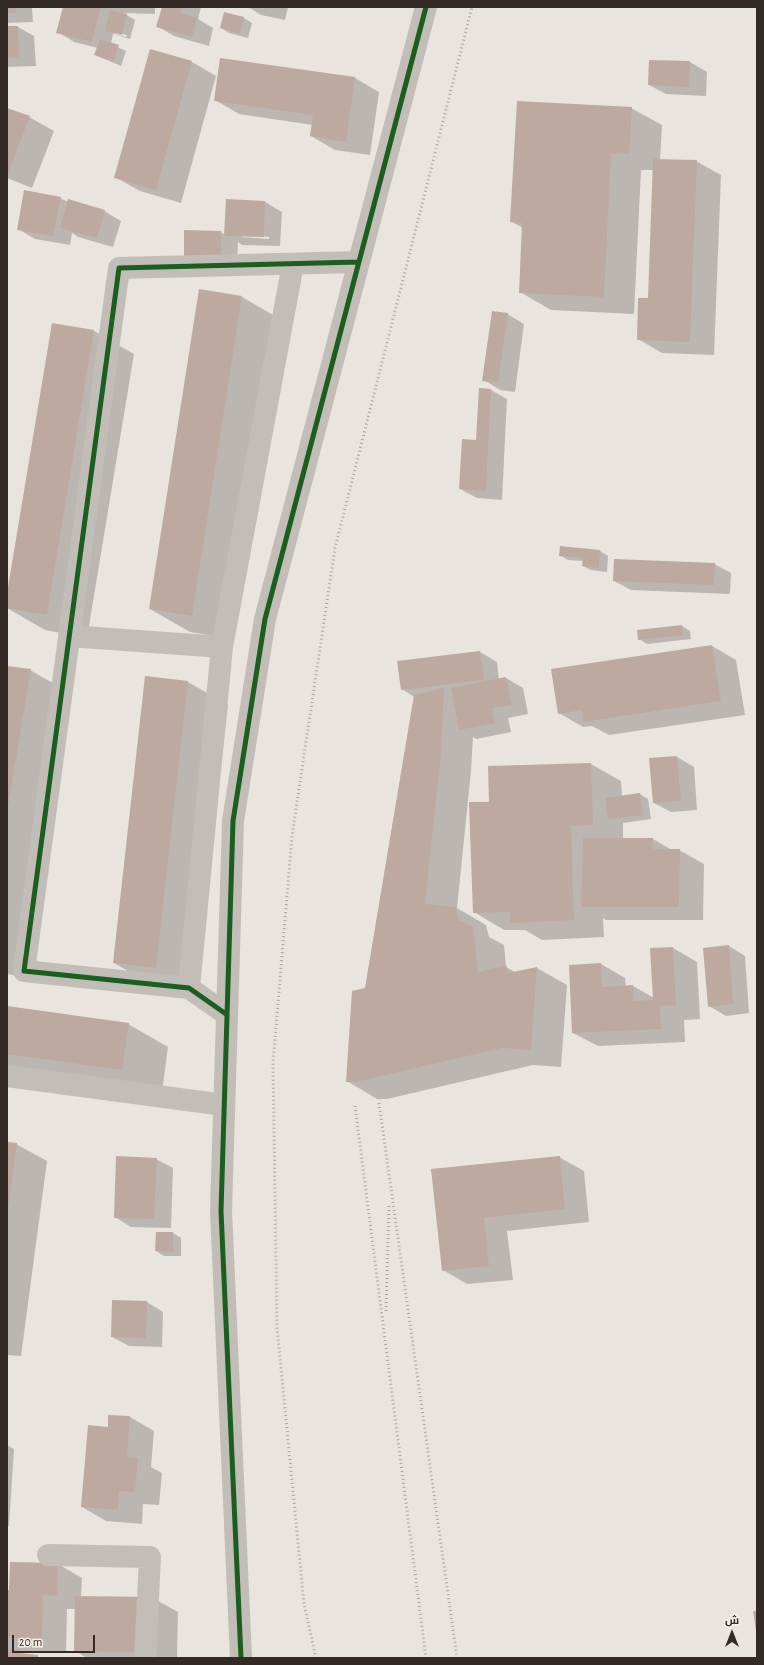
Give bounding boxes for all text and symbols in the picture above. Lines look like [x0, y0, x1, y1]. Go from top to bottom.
north arrow [712, 1613, 752, 1653]
text: ش [725, 1615, 739, 1626]
scale bar [14, 1627, 97, 1653]
text: 20 m [19, 1636, 42, 1648]

